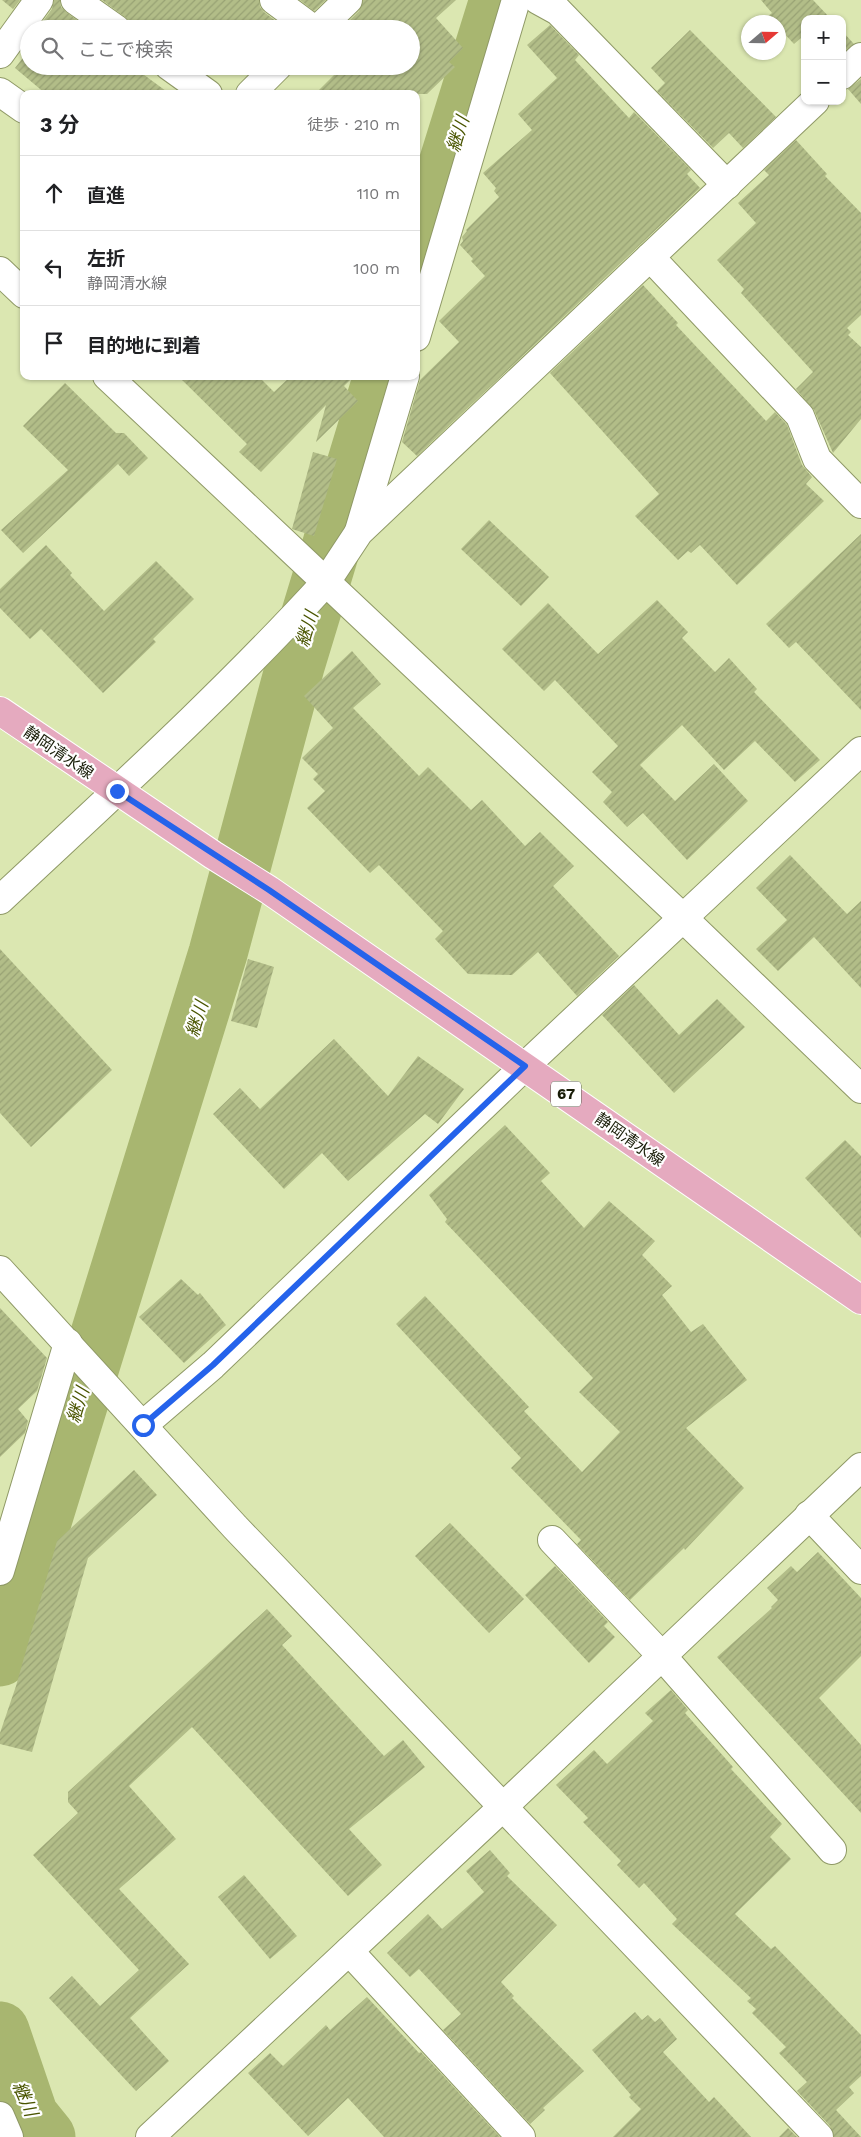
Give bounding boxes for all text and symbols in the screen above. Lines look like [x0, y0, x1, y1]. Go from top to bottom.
north arrow [741, 15, 786, 60]
map controls [801, 15, 846, 105]
button: + [801, 15, 846, 60]
search box [20, 20, 420, 75]
icon: search [38, 34, 66, 62]
text: ここで検索 [78, 38, 173, 61]
button: − [801, 60, 846, 105]
text: 3 分 [40, 112, 79, 137]
water label: 継川 [442, 112, 473, 154]
text: 徒歩 · 210 m [307, 115, 400, 134]
icon: ahead [40, 179, 68, 207]
text: 直進 [87, 184, 125, 207]
text: 110 m [357, 184, 400, 203]
text: 左折 [87, 247, 125, 270]
icon: left [40, 254, 68, 282]
text: 100 m [353, 259, 400, 278]
text: 静岡清水線 [87, 274, 167, 293]
icon: arrive [40, 329, 68, 357]
text: 目的地に到着 [87, 334, 201, 357]
water label: 継川 [291, 607, 322, 649]
street label: 静岡清水線 [20, 722, 97, 783]
route end [106, 780, 129, 803]
water label: 継川 [181, 997, 212, 1039]
road number: 67 [551, 1082, 581, 1106]
street label: 静岡清水線 [591, 1109, 668, 1170]
water label: 継川 [62, 1383, 93, 1425]
route start [132, 1414, 155, 1437]
water label: 継川 [9, 2078, 43, 2121]

